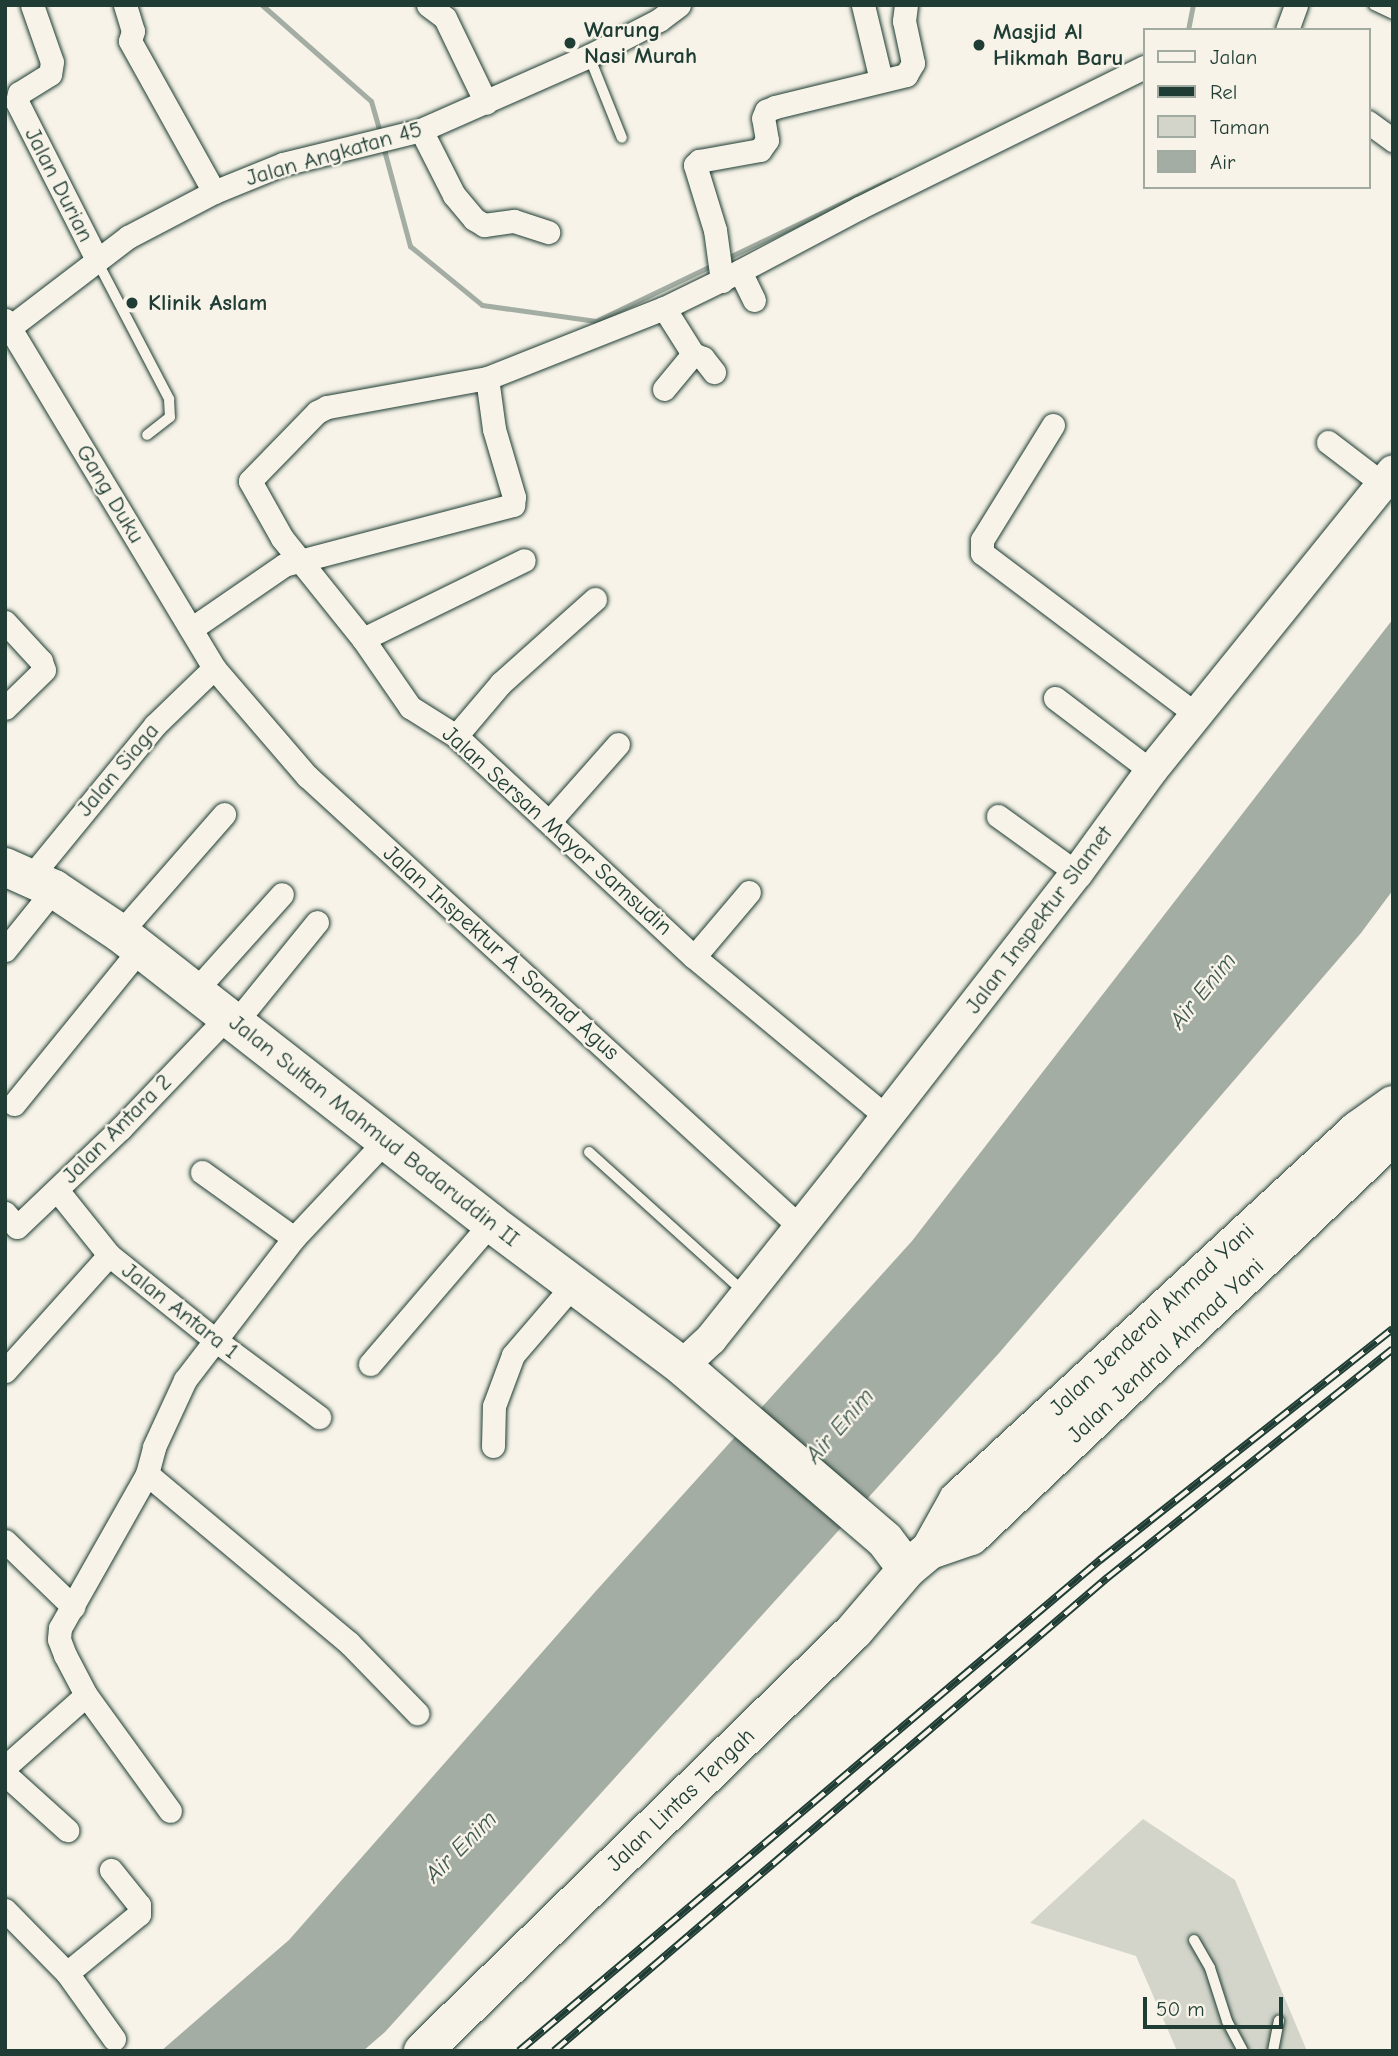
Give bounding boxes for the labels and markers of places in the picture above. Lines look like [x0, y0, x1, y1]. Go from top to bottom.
place label: Warung Nasi Murah [584, 16, 697, 70]
place label: Masjid Al Hikmah Baru [993, 18, 1123, 72]
marker: Warung Nasi Murah [562, 35, 578, 51]
marker: Masjid Al Hikmah Baru [971, 37, 987, 53]
place label: Klinik Aslam [148, 289, 267, 317]
marker: Klinik Aslam [122, 293, 142, 313]

